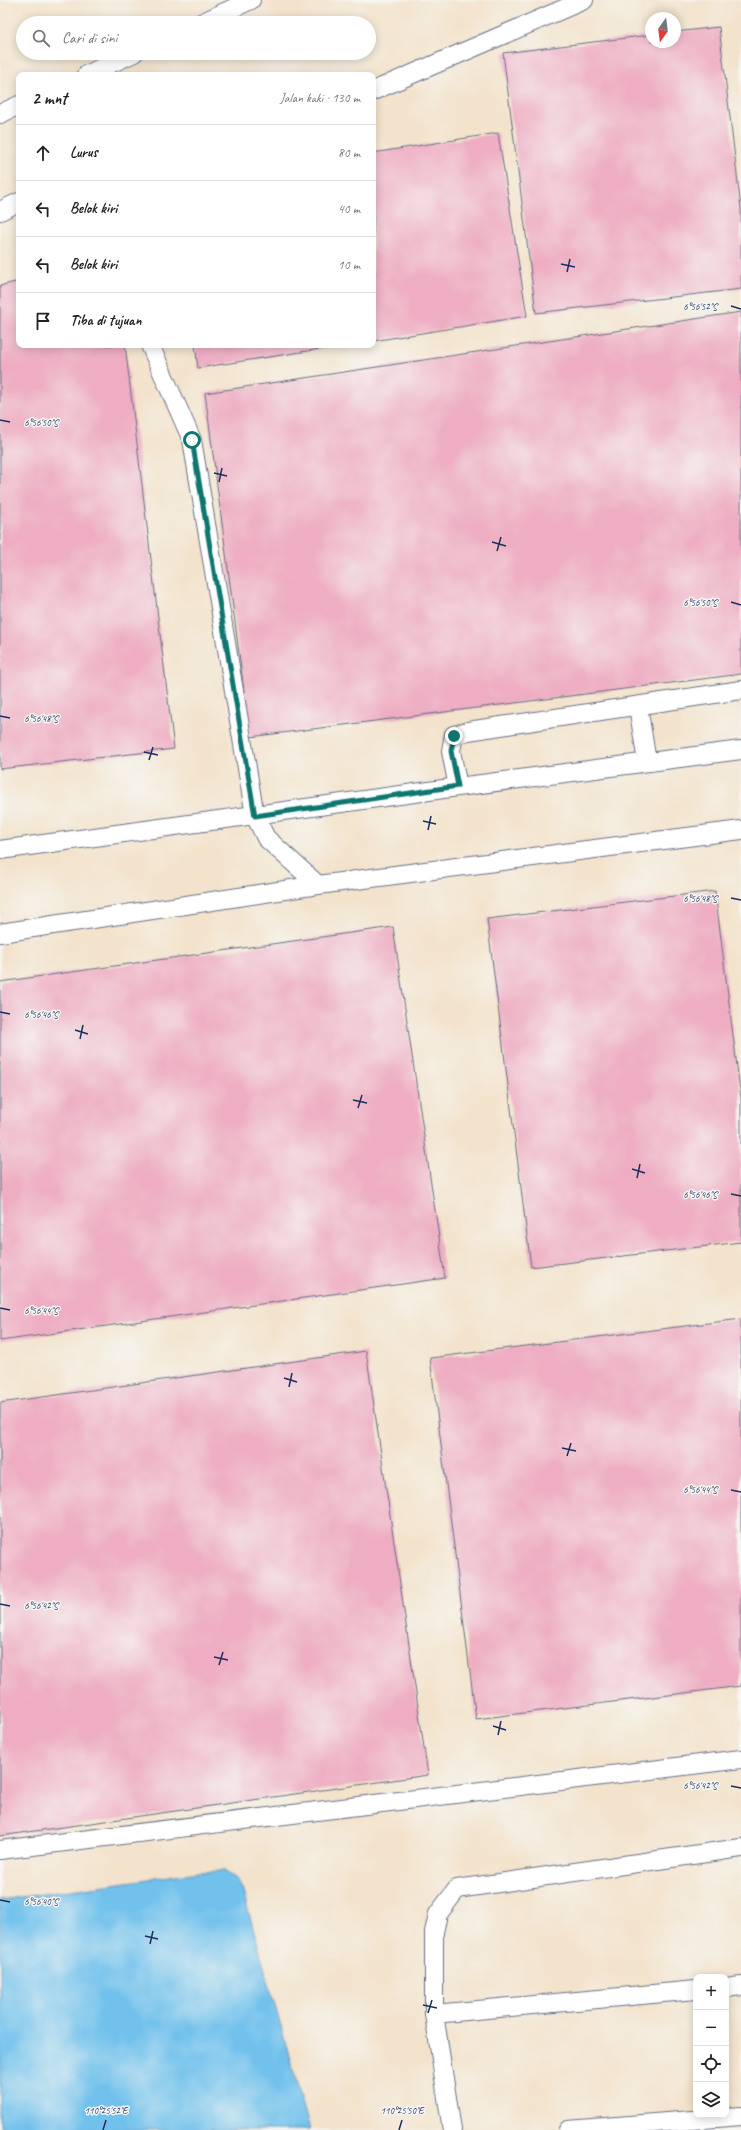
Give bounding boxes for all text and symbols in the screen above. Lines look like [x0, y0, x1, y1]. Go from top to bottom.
north arrow [645, 12, 681, 48]
search box [16, 16, 376, 60]
icon: search [30, 27, 52, 49]
text: Cari di sini [62, 29, 117, 48]
text: 2 mnt [32, 88, 67, 109]
text: Jalan kaki · 130 m [280, 90, 360, 106]
icon: ahead [32, 142, 54, 164]
text: Lurus [70, 143, 98, 162]
text: 80 m [338, 145, 360, 161]
icon: left [32, 198, 54, 220]
text: Belok kiri [70, 199, 117, 218]
text: 40 m [338, 201, 360, 217]
icon: left [32, 254, 54, 276]
text: Belok kiri [70, 255, 117, 274]
text: 10 m [338, 257, 360, 273]
text: 6°56'52"S [683, 300, 719, 313]
icon: arrive [32, 310, 54, 332]
text: Tiba di tujuan [70, 311, 141, 330]
text: 6°56'50"S [24, 416, 60, 429]
route start [183, 431, 201, 449]
text: 6°56'50"S [683, 596, 719, 609]
text: 6°56'48"S [24, 712, 60, 725]
route end [445, 727, 463, 745]
text: 6°56'48"S [683, 892, 719, 905]
text: 6°56'46"S [24, 1008, 60, 1021]
text: 6°56'46"S [683, 1188, 719, 1201]
text: 6°56'44"S [24, 1304, 60, 1317]
text: 6°56'44"S [683, 1483, 719, 1496]
text: 6°56'42"S [24, 1599, 60, 1612]
text: 6°56'42"S [683, 1779, 719, 1792]
text: 6°56'40"S [24, 1895, 60, 1908]
map controls [693, 1974, 729, 2118]
button: + [693, 1974, 729, 2010]
button: − [693, 2010, 729, 2046]
button: locate [693, 2046, 729, 2082]
button: layers [693, 2082, 729, 2118]
text: 110°25'52"E [84, 2104, 129, 2117]
text: 110°25'50"E [380, 2104, 425, 2117]

